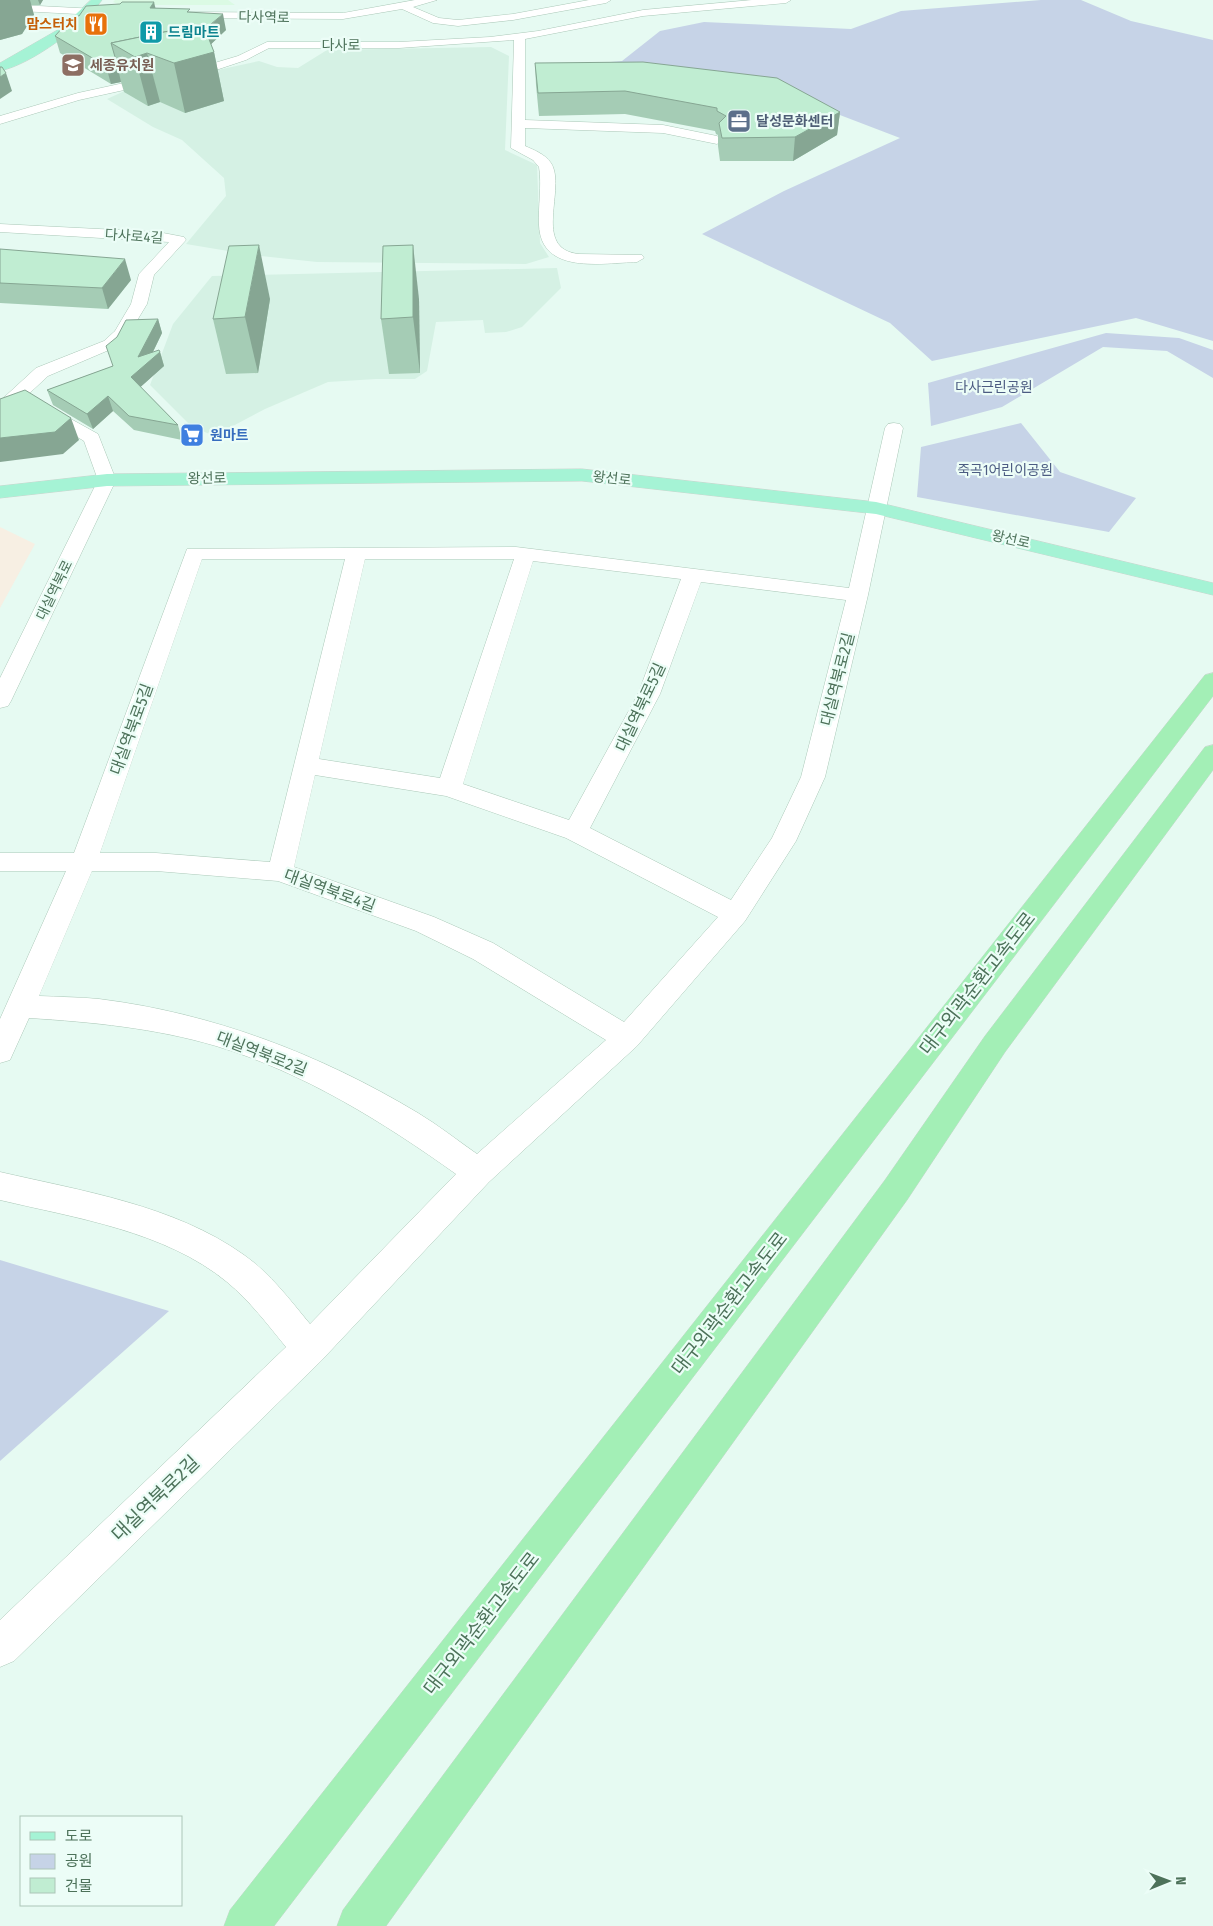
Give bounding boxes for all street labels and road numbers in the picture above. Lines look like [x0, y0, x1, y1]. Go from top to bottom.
street label: 다사역로 [238, 9, 290, 26]
street label: 다사로 [322, 37, 360, 54]
street label: 다사로4길 [104, 226, 164, 247]
street label: 왕선로 [592, 468, 632, 489]
street label: 왕선로 [188, 470, 227, 487]
street label: 왕선로 [990, 527, 1032, 552]
street label: 대실역북로 [33, 557, 76, 623]
street label: 대실역북로2길 [817, 631, 858, 728]
street label: 대실역북로5길 [612, 660, 669, 755]
street label: 대실역북로5길 [106, 681, 157, 777]
street label: 대실역북로4길 [281, 865, 378, 916]
street label: 대구외곽순환고속도로 [915, 907, 1040, 1059]
street label: 대실역북로2길 [214, 1028, 310, 1079]
street label: 대구외곽순환고속도로 [667, 1227, 792, 1379]
street label: 대실역북로2길 [107, 1451, 204, 1546]
street label: 대구외곽순환고속도로 [419, 1547, 544, 1699]

